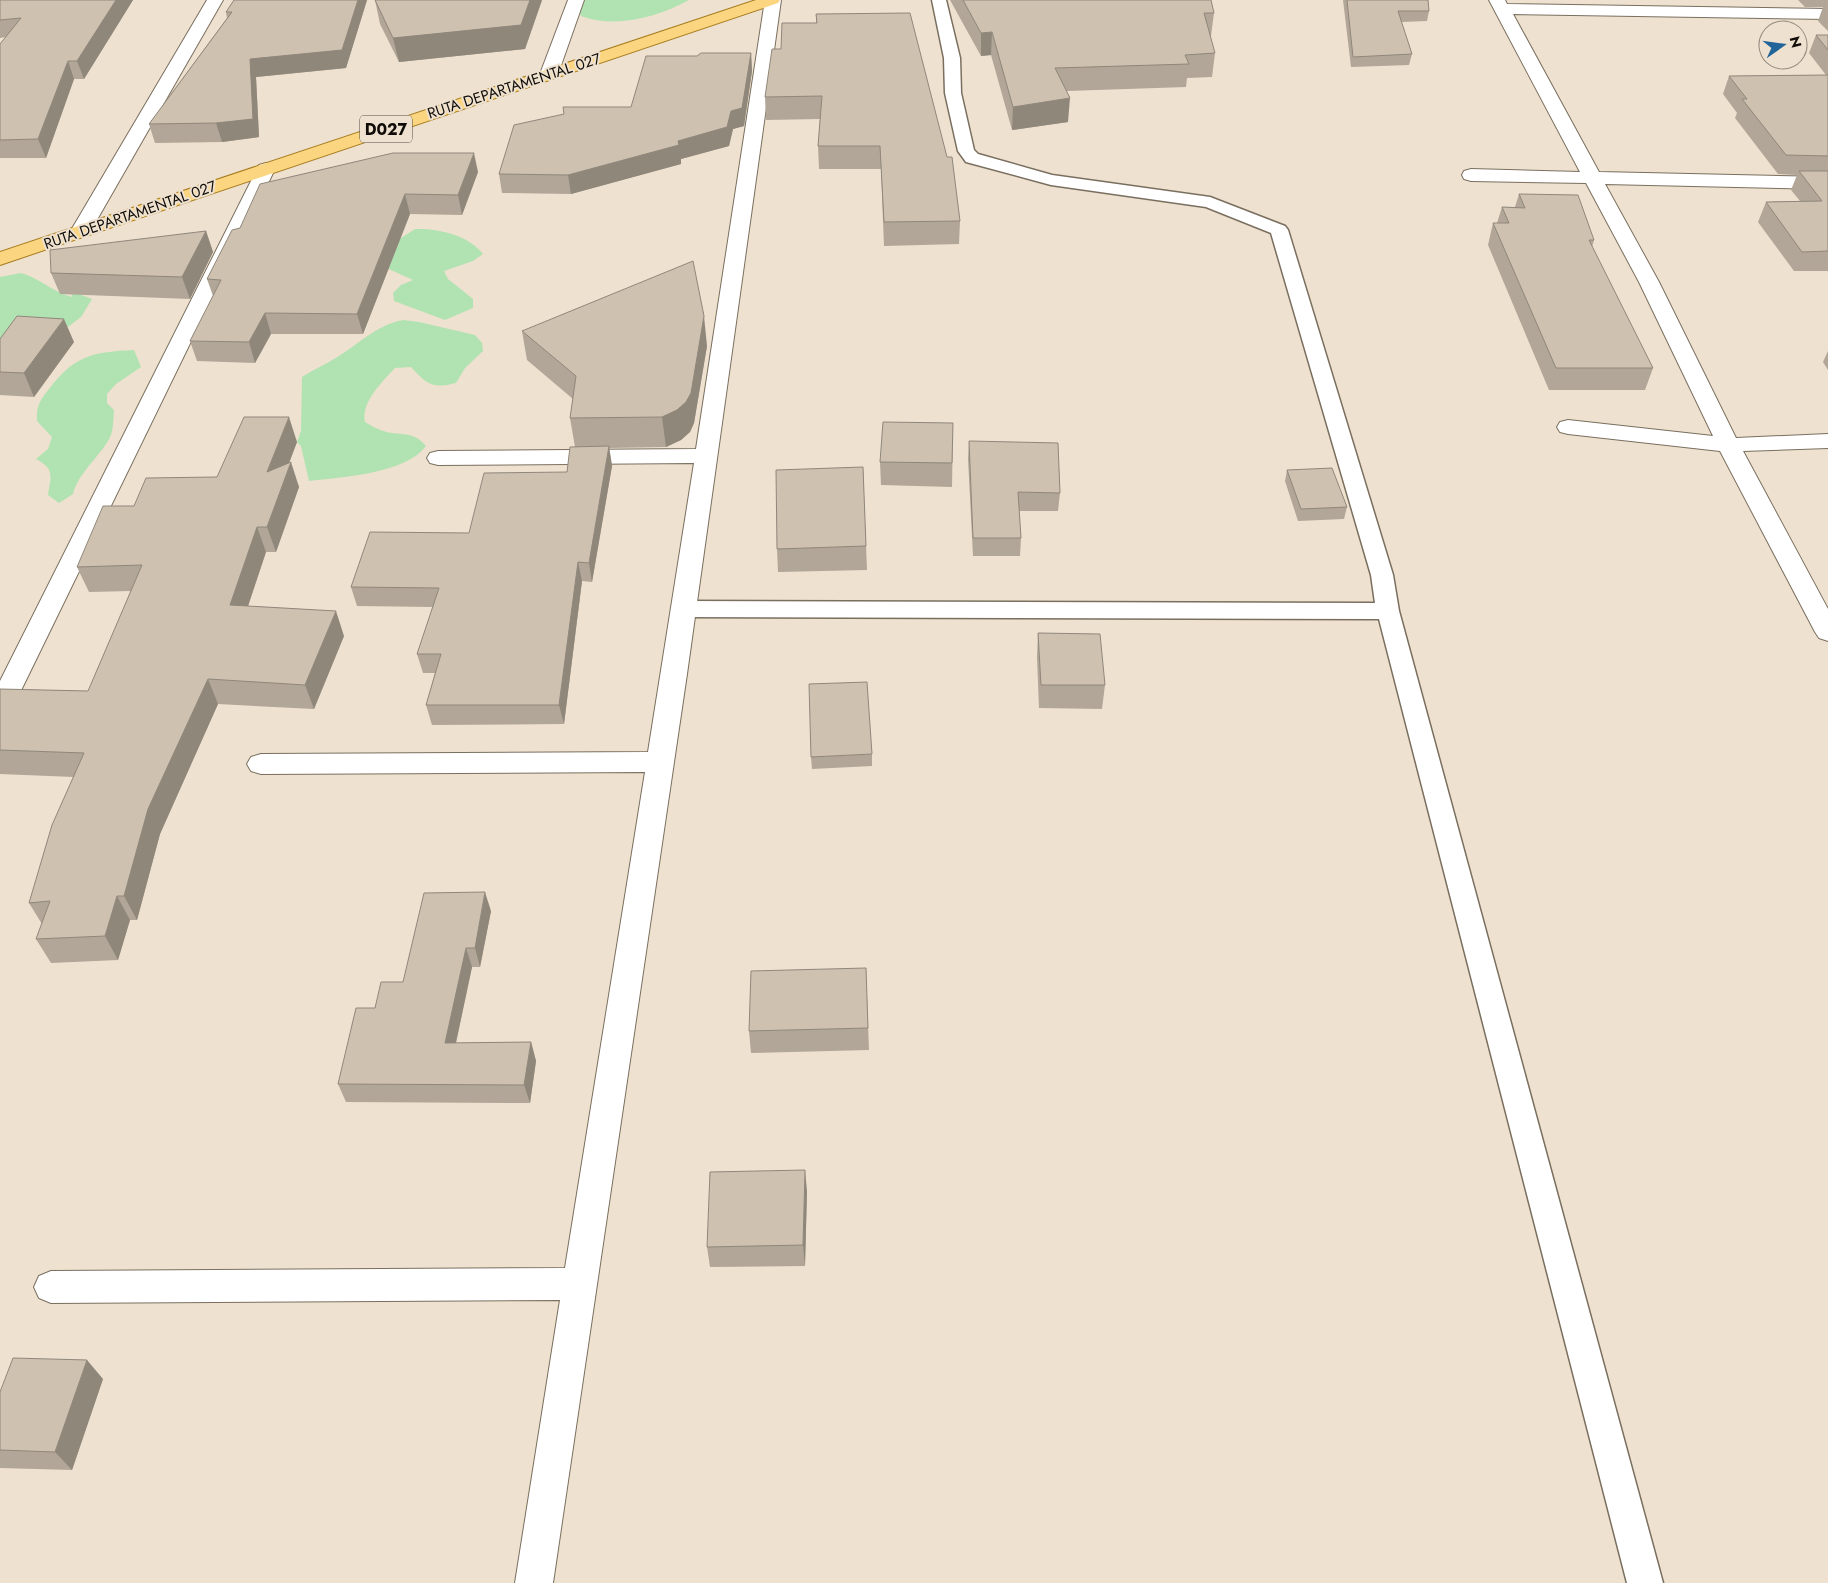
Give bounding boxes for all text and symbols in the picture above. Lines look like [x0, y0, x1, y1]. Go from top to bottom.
north arrow [1758, 20, 1808, 70]
text: N [1785, 34, 1807, 50]
street label: RUTA DEPARTAMENTAL 027 [425, 48, 604, 124]
road number: D027 [360, 116, 412, 142]
street label: RUTA DEPARTAMENTAL 027 [41, 175, 219, 255]

